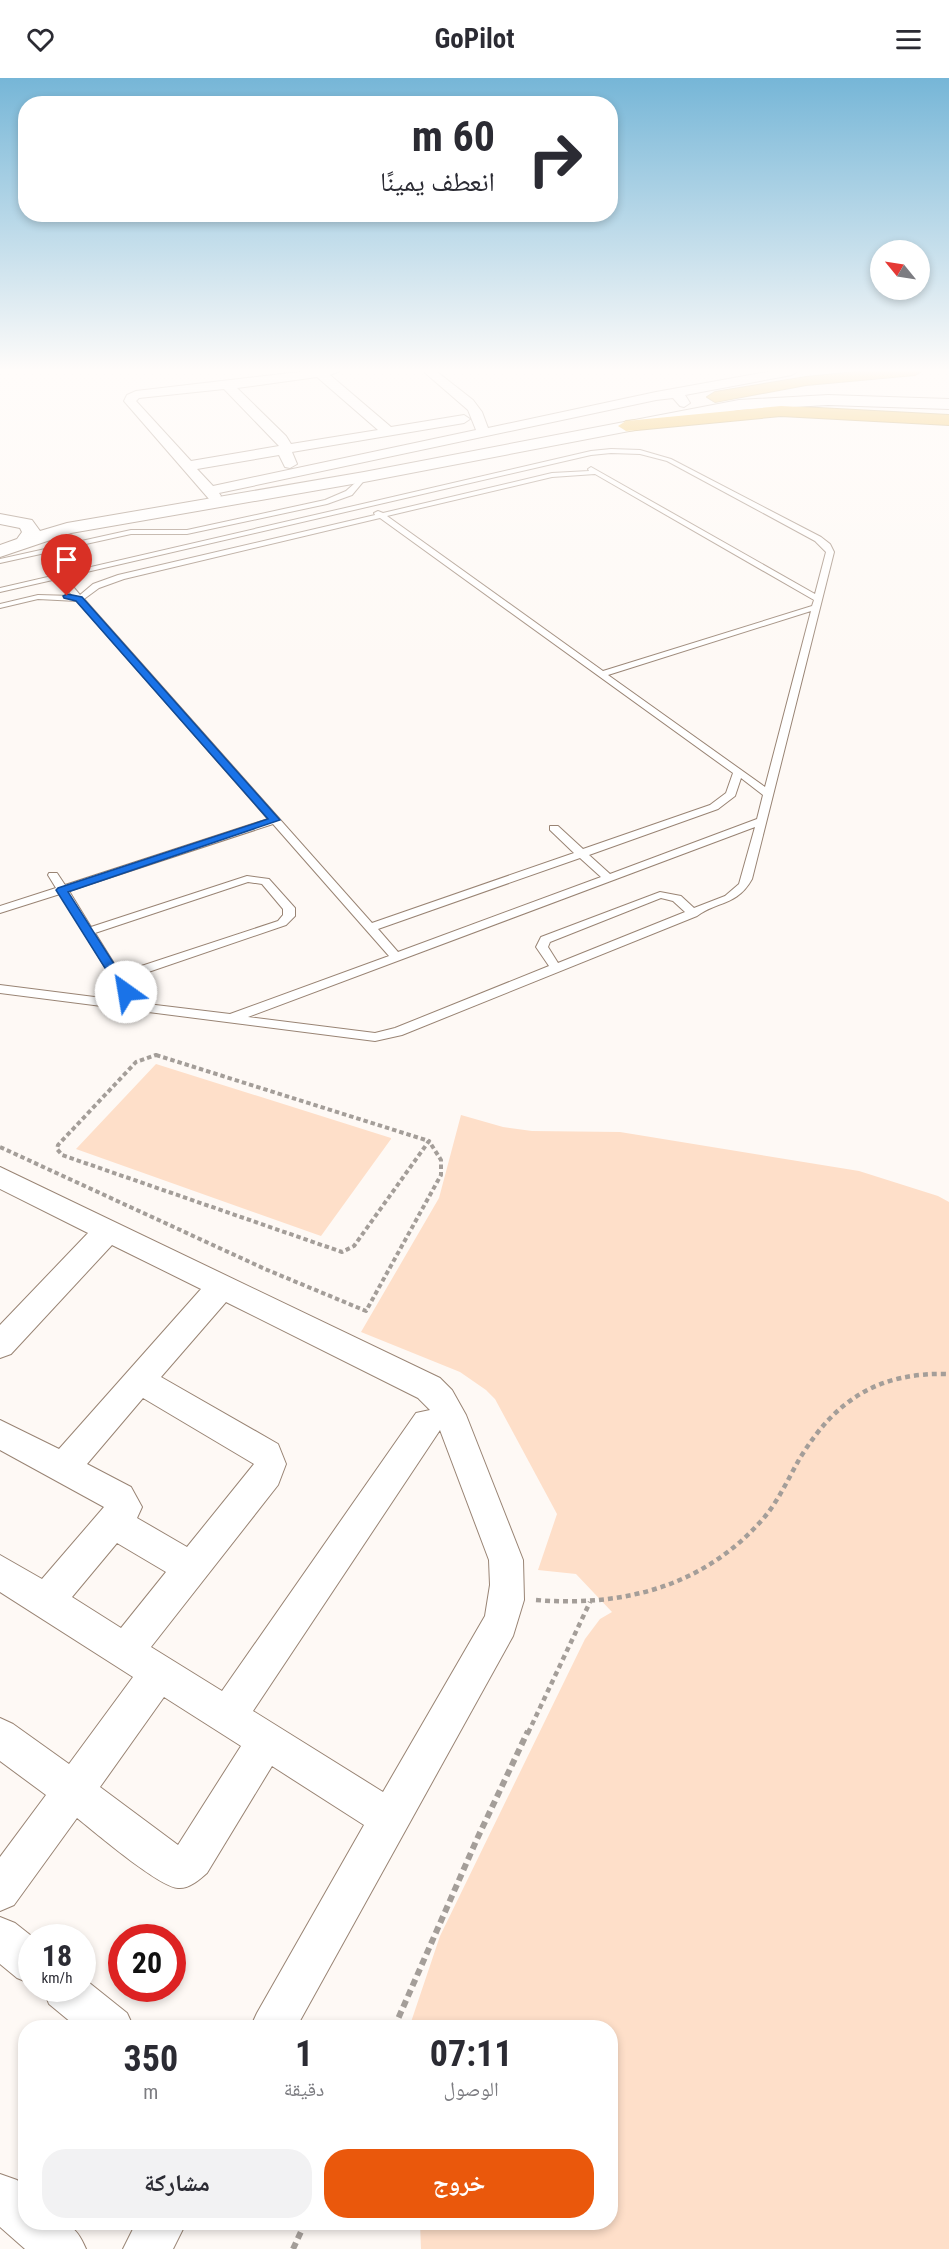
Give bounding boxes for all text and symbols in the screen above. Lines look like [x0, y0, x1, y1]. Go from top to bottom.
icon: heart [24, 23, 57, 56]
text: GoPilot [435, 23, 514, 55]
icon: menu [892, 23, 925, 56]
text: 60 m [412, 112, 495, 161]
icon: right [516, 120, 594, 198]
text: انعطف يمينًا [380, 166, 495, 198]
north arrow [870, 240, 930, 300]
map controls [870, 240, 930, 300]
pin [41, 534, 92, 596]
icon: arrive [50, 543, 83, 576]
position arrow [94, 960, 158, 1024]
speed limit sign: 20 [108, 1924, 186, 2002]
text: 18 [42, 1938, 72, 1973]
text: km/h [42, 1969, 72, 1987]
text: 1 [295, 2033, 313, 2075]
text: 07:11 [430, 2033, 512, 2075]
text: 350 [124, 2038, 178, 2080]
text: دقيقة [284, 2077, 324, 2101]
text: الوصول [444, 2077, 499, 2101]
text: m [143, 2080, 158, 2104]
button: مشاركة [42, 2149, 312, 2218]
button: خروج [324, 2149, 594, 2218]

